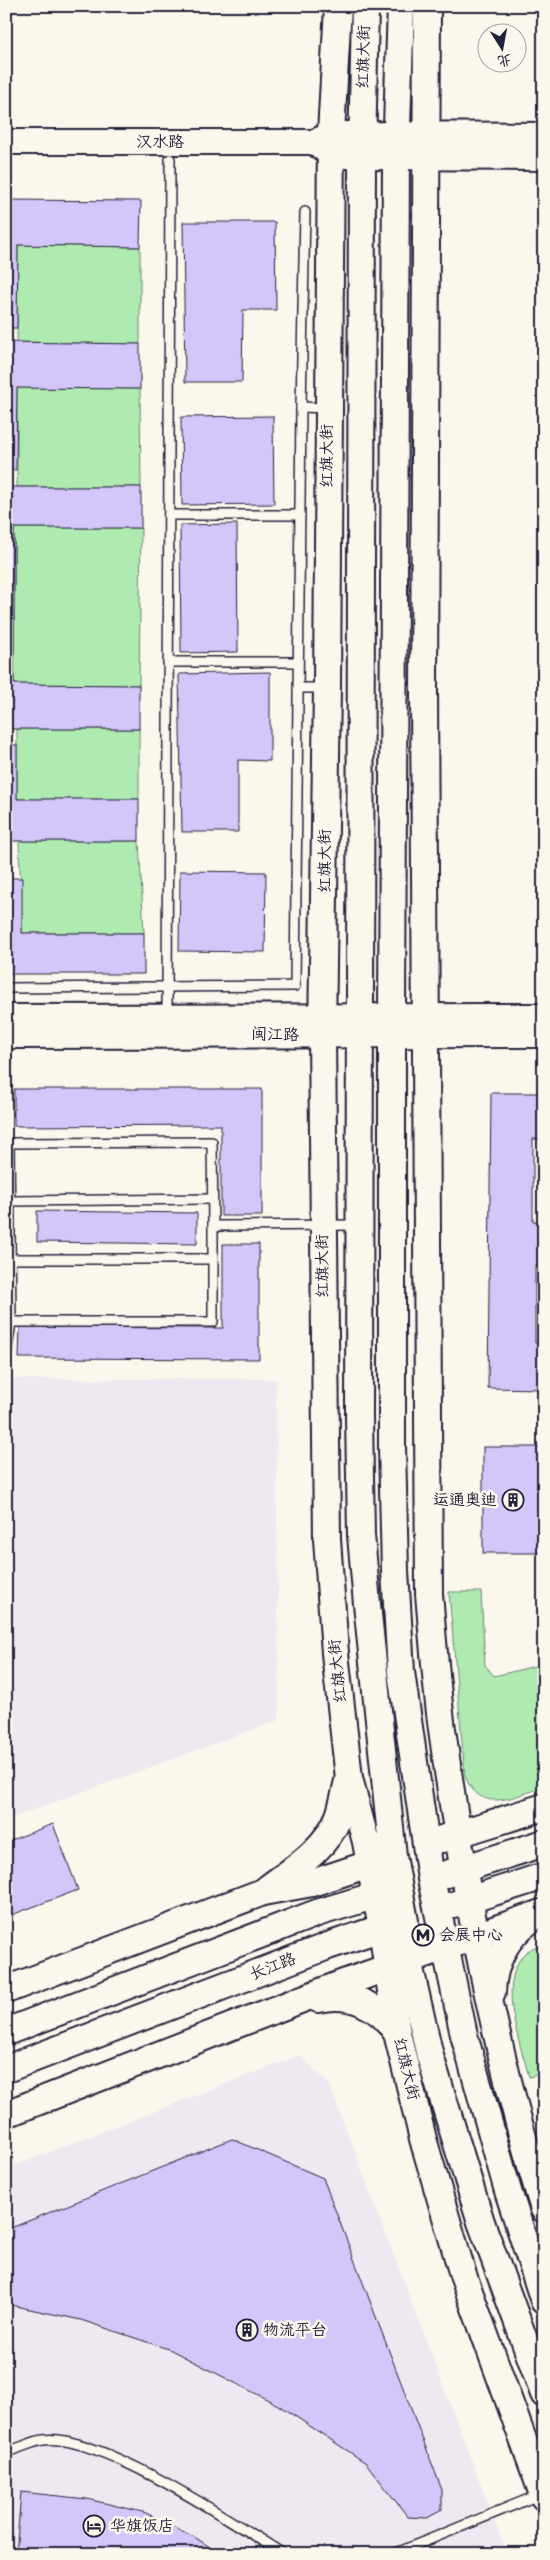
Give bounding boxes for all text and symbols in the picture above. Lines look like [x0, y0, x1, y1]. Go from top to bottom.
north arrow [478, 22, 528, 72]
street label: 红旗大街 [353, 25, 375, 89]
text: 北 [496, 50, 513, 70]
street label: 汉水路 [136, 132, 184, 153]
street label: 红旗大街 [317, 424, 338, 488]
street label: 红旗大街 [315, 829, 336, 893]
street label: 闽江路 [251, 1024, 299, 1046]
street label: 红旗大街 [312, 1234, 334, 1298]
building icon: 运通奥迪 [501, 1488, 525, 1512]
place label: 运通奥迪 [433, 1490, 497, 1511]
street label: 红旗大街 [324, 1638, 352, 1704]
metro station icon: 会展中心 [411, 1923, 435, 1947]
place label: 会展中心 [439, 1925, 503, 1946]
street label: 长江路 [247, 1949, 299, 1985]
street label: 红旗大街 [388, 2035, 424, 2103]
building icon: 物流平台 [235, 2318, 259, 2342]
place label: 物流平台 [263, 2320, 327, 2341]
hotel icon: 华旗饭店 [82, 2514, 106, 2538]
place label: 华旗饭店 [110, 2516, 174, 2537]

